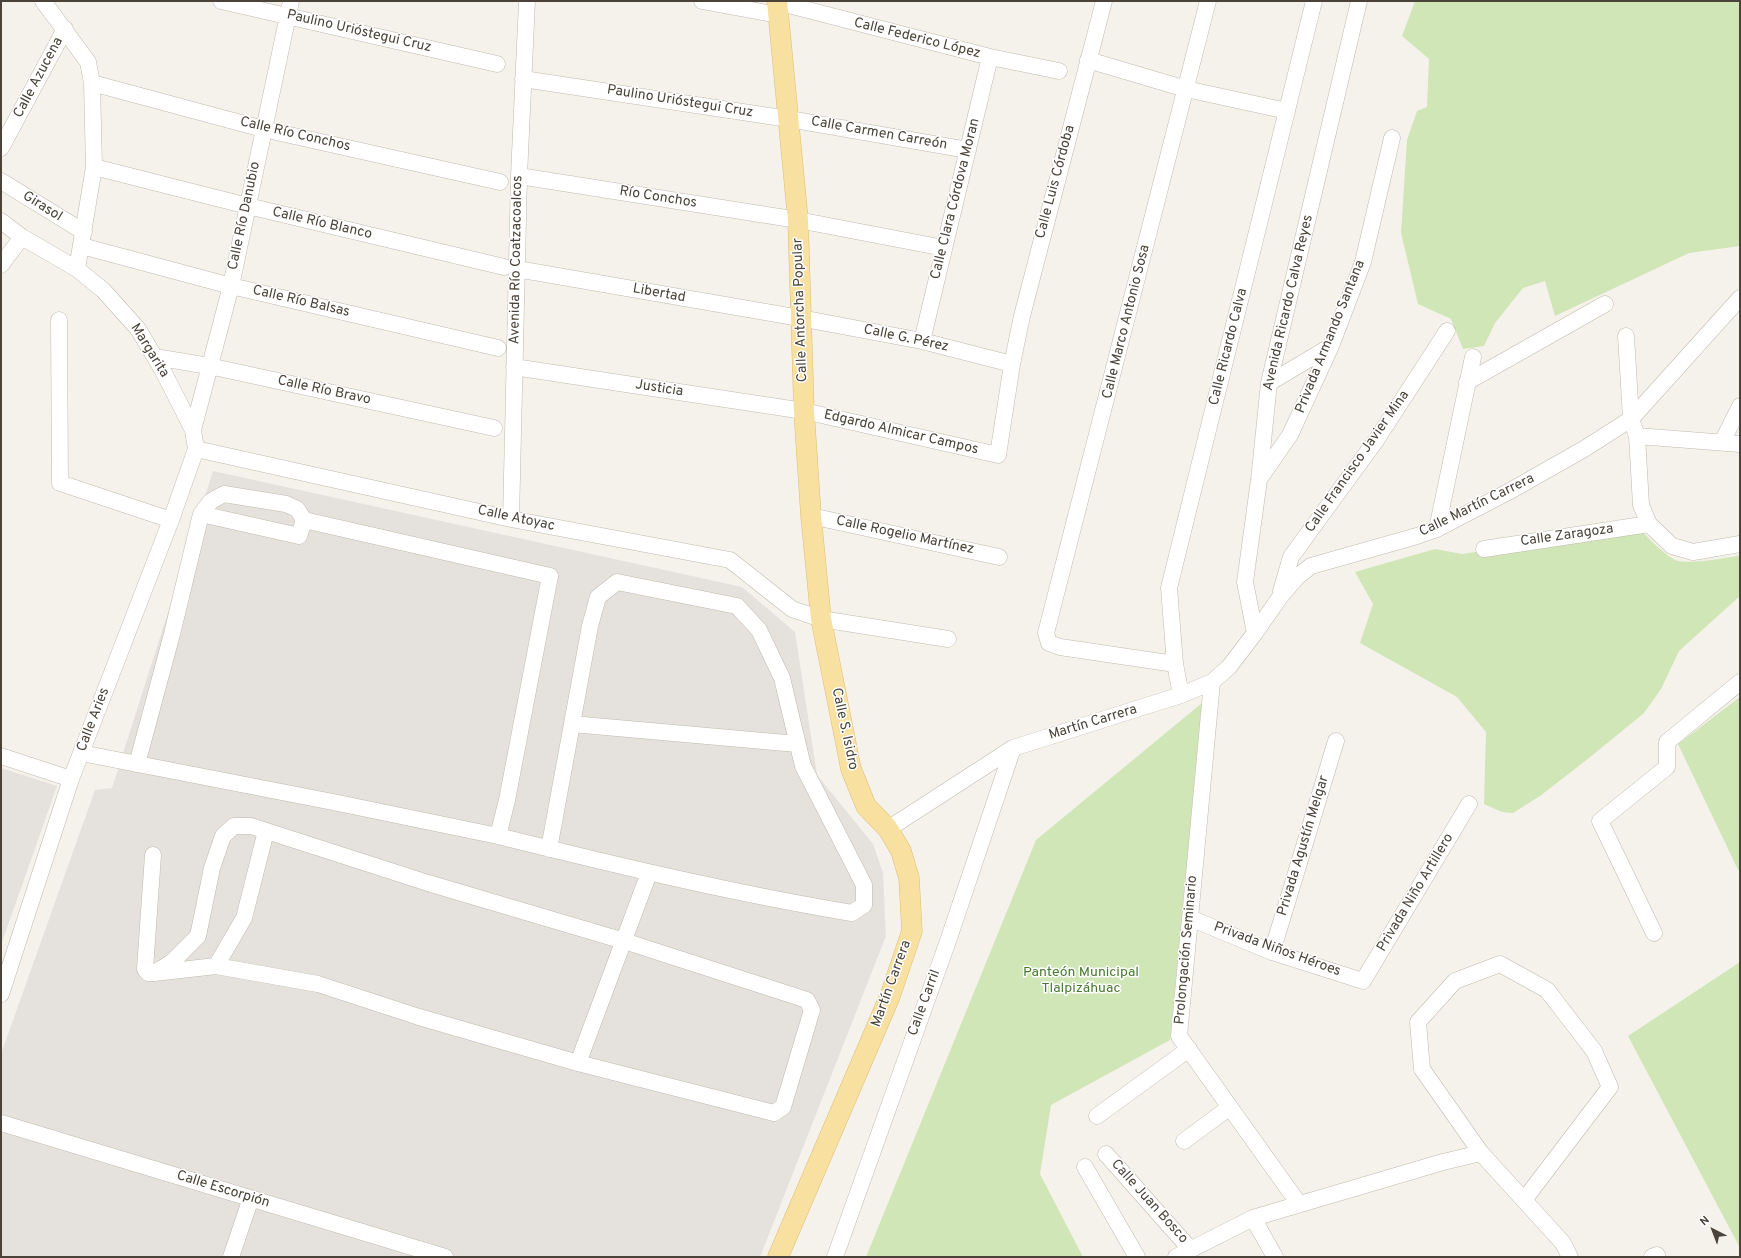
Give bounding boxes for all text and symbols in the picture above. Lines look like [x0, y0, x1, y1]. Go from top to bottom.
street label: Paulino Urióstegui Cruz [285, 7, 433, 57]
street label: Calle Federico López [852, 15, 982, 63]
street label: Calle Azucena [11, 35, 67, 121]
street label: Paulino Urióstegui Cruz [606, 82, 754, 122]
street label: Calle Río Conchos [238, 114, 352, 156]
street label: Calle Carmen Carreón [810, 114, 948, 154]
street label: Calle Clara Córdova Moran [928, 117, 984, 281]
street label: Calle Luis Córdoba [1033, 123, 1079, 241]
street label: Calle Río Danubio [225, 160, 265, 272]
street label: Avenida Río Coatzacoalcos [507, 175, 527, 345]
street label: Río Conchos [618, 184, 698, 212]
street label: Girasol [19, 188, 65, 226]
street label: Calle Río Blanco [270, 204, 374, 244]
street label: Avenida Ricardo Calva Reyes [1261, 213, 1317, 393]
street label: Calle Antorcha Popular [790, 238, 812, 382]
street label: Calle Marco Antonio Sosa [1100, 243, 1154, 401]
street label: Privada Armando Santana [1293, 258, 1369, 416]
street label: Libertad [631, 281, 687, 307]
street label: Calle Río Balsas [251, 283, 351, 321]
street label: Calle Ricardo Calva [1206, 287, 1252, 407]
street label: Margarita [126, 321, 172, 381]
street label: Calle G. Pérez [862, 322, 950, 356]
street label: Calle Río Bravo [276, 373, 372, 409]
street label: Justicia [634, 377, 684, 401]
street label: Calle Francisco Javier Mina [1302, 388, 1414, 536]
street label: Edgardo Almicar Campos [822, 407, 980, 459]
street label: Calle Martín Carrera [1417, 471, 1537, 541]
street label: Calle Atoyac [476, 503, 556, 535]
street label: Calle Rogelio Martínez [834, 513, 976, 559]
street label: Calle Zaragoza [1519, 521, 1615, 551]
street label: Calle Aries [74, 686, 114, 754]
street label: Calle S. Isidro [827, 686, 861, 772]
street label: Martín Carrera [1047, 702, 1139, 744]
street label: Privada Agustín Melgar [1275, 774, 1333, 918]
street label: Privada Niño Artillero [1374, 831, 1458, 955]
street label: Prolongación Seminario [1172, 875, 1202, 1025]
street label: Privada Niños Héroes [1211, 919, 1343, 981]
street label: Martín Carrera [868, 938, 916, 1030]
park label: Panteón Municipal Tlalpizáhuac [1023, 965, 1139, 998]
street label: Calle Carril [905, 968, 945, 1038]
street label: Calle Juan Bosco [1107, 1157, 1191, 1247]
street label: Calle Escorpión [174, 1168, 272, 1212]
north arrow [1693, 1210, 1733, 1250]
text: N [1697, 1213, 1713, 1229]

